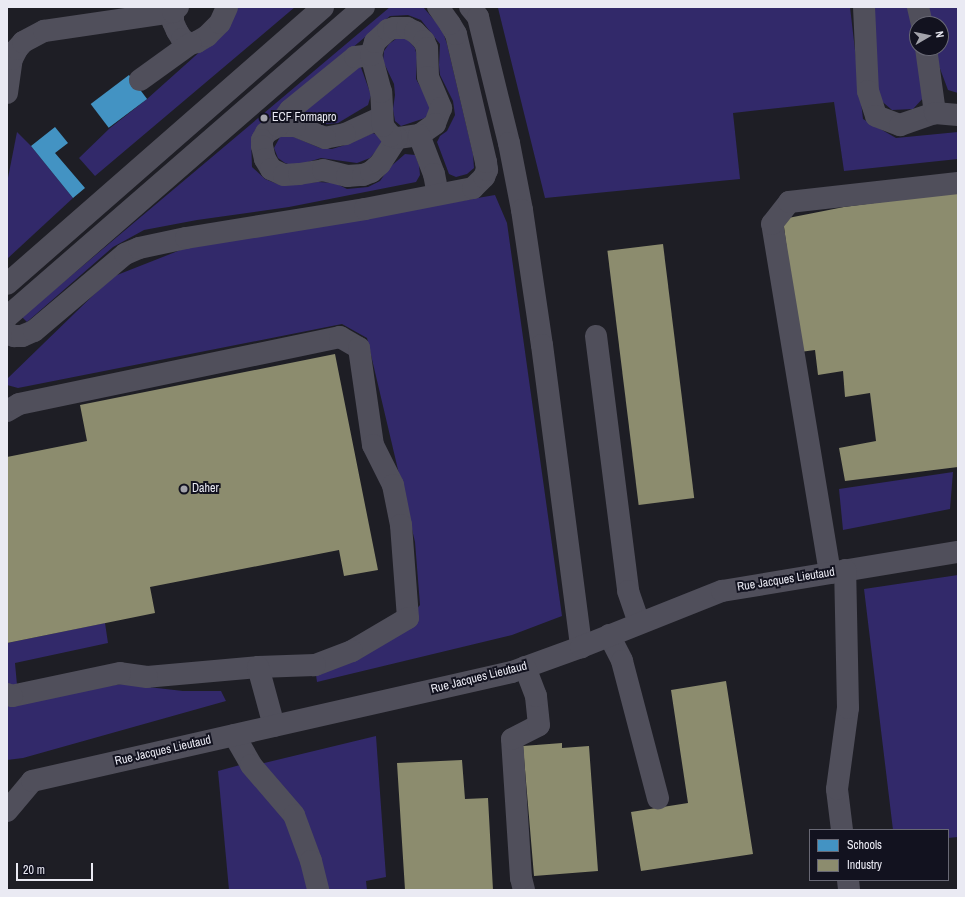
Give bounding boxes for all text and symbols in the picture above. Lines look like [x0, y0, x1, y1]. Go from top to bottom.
north arrow [909, 16, 949, 56]
text: N [932, 30, 947, 39]
place label: ECF Formapro [272, 111, 337, 125]
marker: ECF Formapro [259, 113, 269, 123]
place label: Daher [192, 482, 219, 496]
marker: Daher [179, 484, 189, 494]
street label: Rue Jacques Lieutaud [736, 565, 836, 595]
street label: Rue Jacques Lieutaud [429, 659, 529, 697]
street label: Rue Jacques Lieutaud [113, 733, 213, 769]
legend [809, 829, 949, 881]
text: Schools [847, 837, 882, 853]
scale bar [18, 855, 95, 881]
text: Industry [847, 857, 882, 873]
text: 20 m [23, 862, 45, 878]

